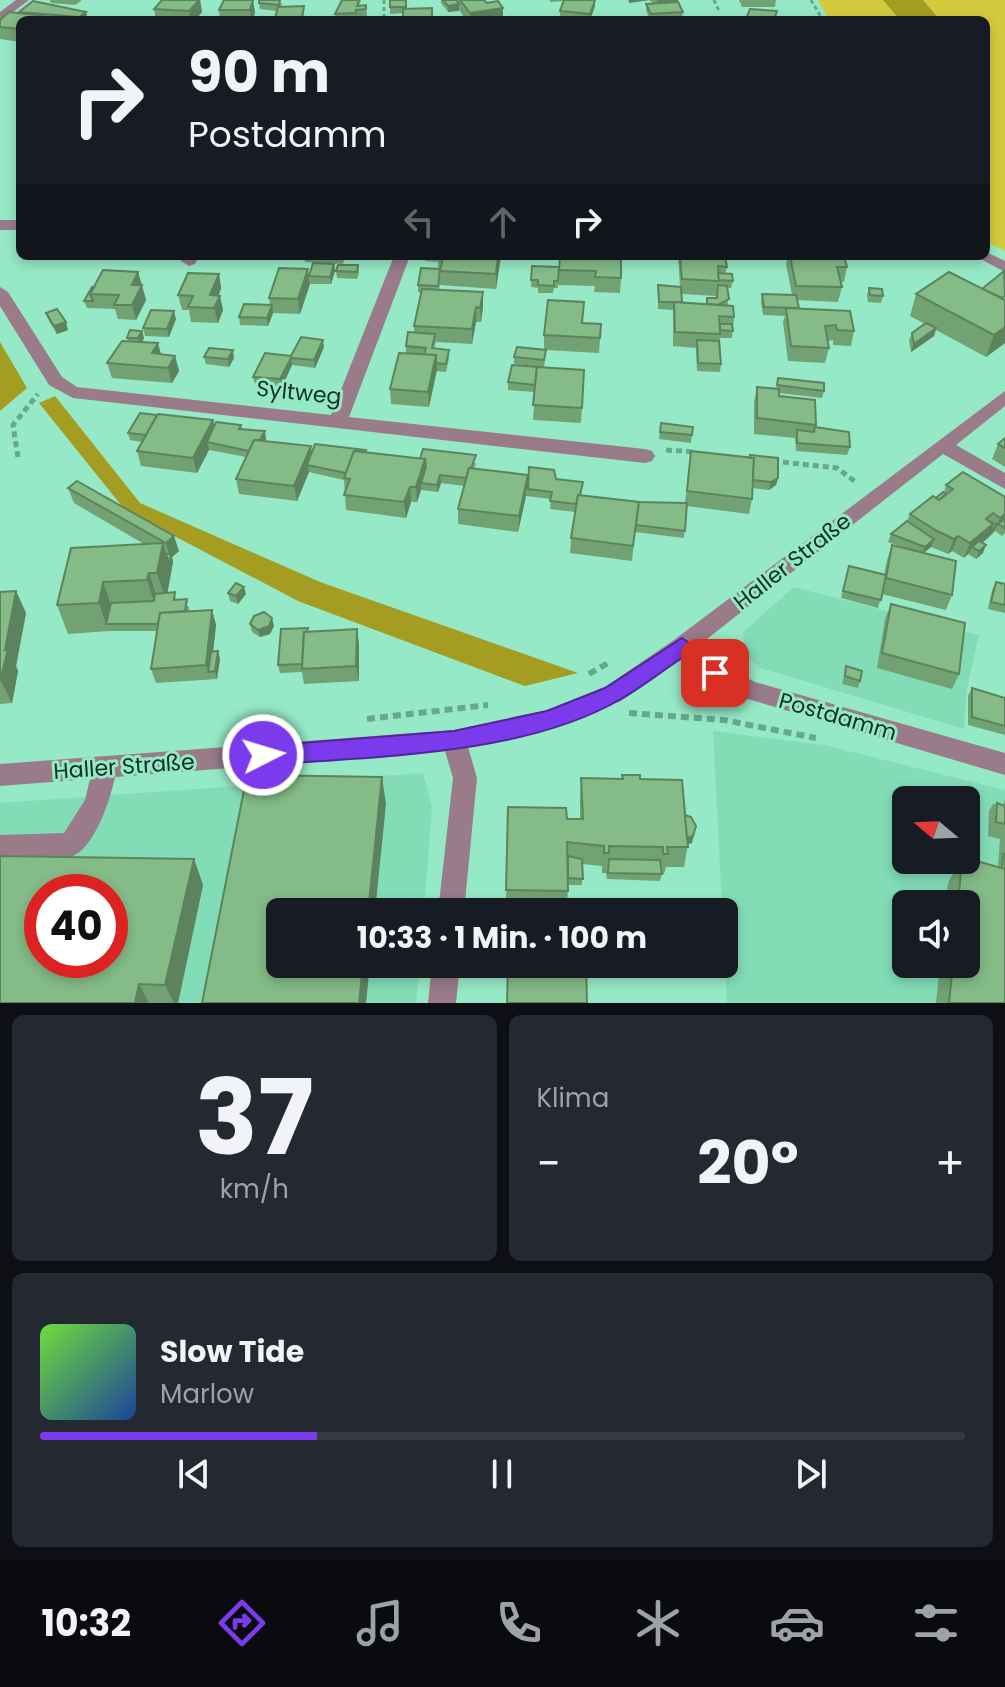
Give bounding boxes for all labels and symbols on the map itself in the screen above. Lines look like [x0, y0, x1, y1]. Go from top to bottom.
street label: Syltweg [255, 373, 343, 412]
street label: Haller Straße [727, 506, 858, 617]
pin [681, 639, 749, 707]
street label: Postdamm [775, 685, 900, 748]
position arrow [221, 713, 305, 797]
street label: Haller Straße [52, 746, 196, 787]
north arrow [892, 786, 980, 874]
speed limit sign: 40 [24, 874, 128, 978]

